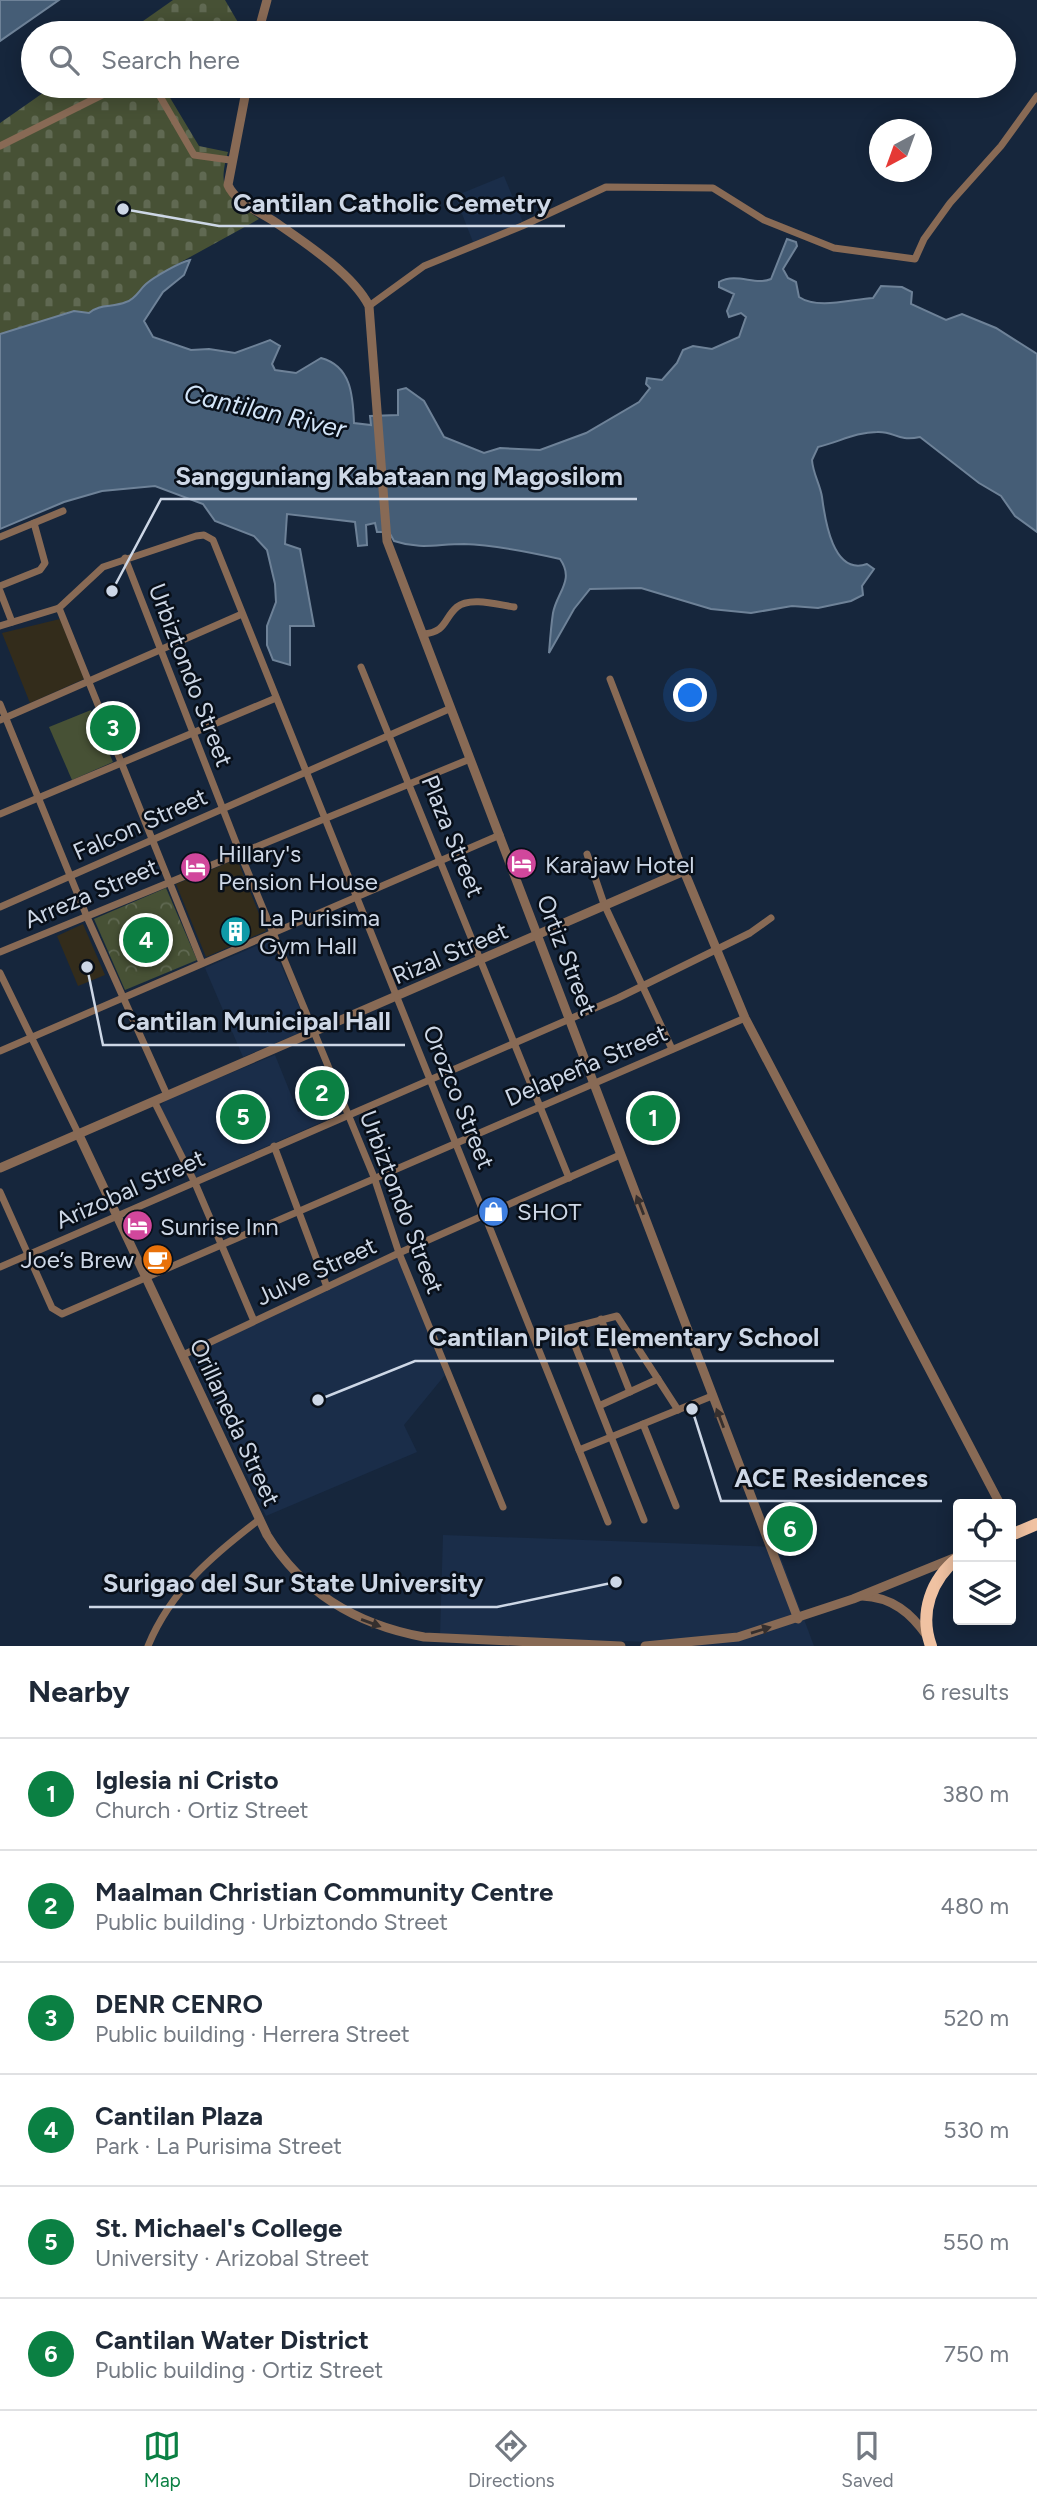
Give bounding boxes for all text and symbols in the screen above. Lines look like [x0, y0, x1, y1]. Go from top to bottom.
search box [21, 21, 1016, 98]
icon: search [45, 41, 83, 79]
text: Search here [101, 44, 240, 76]
north arrow [869, 119, 932, 182]
callout: Cantilan Catholic Cemetry [219, 179, 565, 226]
text: Cantilan Catholic Cemetry [233, 187, 551, 219]
water label: Cantilan River [181, 377, 350, 445]
callout: Sangguniang Kabataan ng Magosilom [161, 452, 637, 499]
text: Sangguniang Kabataan ng Magosilom [175, 460, 623, 492]
street label: Urbiztondo Street [143, 579, 239, 771]
your location [673, 678, 707, 712]
pin: 3 [90, 702, 136, 754]
street label: Plaza Street [415, 771, 491, 901]
street label: Falcon Street [68, 782, 212, 866]
place label: Hillary's Pension House [218, 839, 378, 896]
hotel icon: Karajaw Hotel [505, 847, 539, 881]
hotel icon: Hillary's Pension House [178, 850, 212, 884]
place label: Karajaw Hotel [545, 850, 695, 879]
street label: Arreza Street [20, 852, 162, 934]
street label: Ortiz Street [531, 891, 603, 1019]
place label: La Purisima Gym Hall [259, 903, 380, 960]
pin: 4 [123, 914, 169, 966]
building icon: La Purisima Gym Hall [219, 914, 253, 948]
street label: Rizal Street [388, 916, 512, 990]
callout: Cantilan Municipal Hall [103, 998, 405, 1045]
text: Cantilan Municipal Hall [117, 1005, 391, 1037]
street label: Delapeña Street [501, 1018, 671, 1112]
street label: Orozco Street [417, 1021, 501, 1173]
pin: 2 [299, 1067, 345, 1119]
pin: 5 [220, 1091, 266, 1143]
pin: 1 [630, 1092, 676, 1144]
street label: Urbiztondo Street [354, 1106, 450, 1298]
street label: Arizobal Street [51, 1143, 209, 1235]
shop icon: SHOT [477, 1194, 511, 1228]
one-way arrow [634, 1195, 645, 1216]
place label: SHOT [517, 1197, 581, 1226]
hotel icon: Sunrise Inn [120, 1209, 154, 1243]
place label: Sunrise Inn [160, 1212, 279, 1241]
street label: Julve Street [251, 1231, 381, 1311]
cafe icon: Joe’s Brew [140, 1242, 174, 1276]
place label: Joe’s Brew [20, 1245, 134, 1274]
callout: Cantilan Pilot Elementary School [415, 1314, 834, 1361]
text: Cantilan Pilot Elementary School [428, 1321, 820, 1353]
street label: Orillaneda Street [184, 1334, 286, 1510]
one-way arrow [715, 1407, 726, 1428]
callout: ACE Residences [721, 1454, 942, 1501]
text: ACE Residences [734, 1462, 928, 1494]
map controls [953, 1499, 1016, 1625]
button: locate [953, 1499, 1016, 1562]
pin: 6 [767, 1503, 813, 1555]
callout: Surigao del Sur State University [89, 1560, 497, 1607]
button: layers [953, 1562, 1016, 1625]
text: Surigao del Sur State University [103, 1567, 483, 1599]
one-way arrow [361, 1618, 382, 1629]
one-way arrow [751, 1625, 772, 1635]
text: Nearby [28, 1673, 130, 1710]
text: 6 results [922, 1678, 1009, 1706]
text: Iglesia ni Cristo [95, 1764, 279, 1796]
text: 1 [46, 1780, 56, 1808]
text: 380 m [942, 1780, 1009, 1808]
text: Church · Ortiz Street [95, 1796, 309, 1824]
text: Maalman Christian Community Centre [95, 1876, 553, 1908]
text: 2 [44, 1892, 58, 1920]
text: 480 m [941, 1892, 1009, 1920]
text: Public building · Urbiztondo Street [95, 1908, 448, 1936]
text: DENR CENRO [95, 1988, 263, 2020]
text: 3 [45, 2004, 57, 2032]
text: 520 m [943, 2004, 1009, 2032]
text: Public building · Herrera Street [95, 2020, 410, 2048]
text: Cantilan Plaza [95, 2100, 263, 2132]
text: 4 [44, 2116, 58, 2144]
text: 530 m [943, 2116, 1009, 2144]
text: Park · La Purisima Street [95, 2132, 342, 2160]
text: St. Michael's College [95, 2212, 343, 2244]
text: 5 [44, 2228, 58, 2256]
text: 550 m [943, 2228, 1009, 2256]
text: University · Arizobal Street [95, 2244, 369, 2272]
text: Cantilan Water District [95, 2324, 369, 2356]
text: 6 [44, 2340, 58, 2368]
text: 750 m [943, 2340, 1009, 2368]
text: Public building · Ortiz Street [95, 2356, 383, 2384]
tab: Map [143, 2427, 181, 2492]
tab: Directions [468, 2427, 555, 2492]
tab: Saved [841, 2427, 894, 2492]

